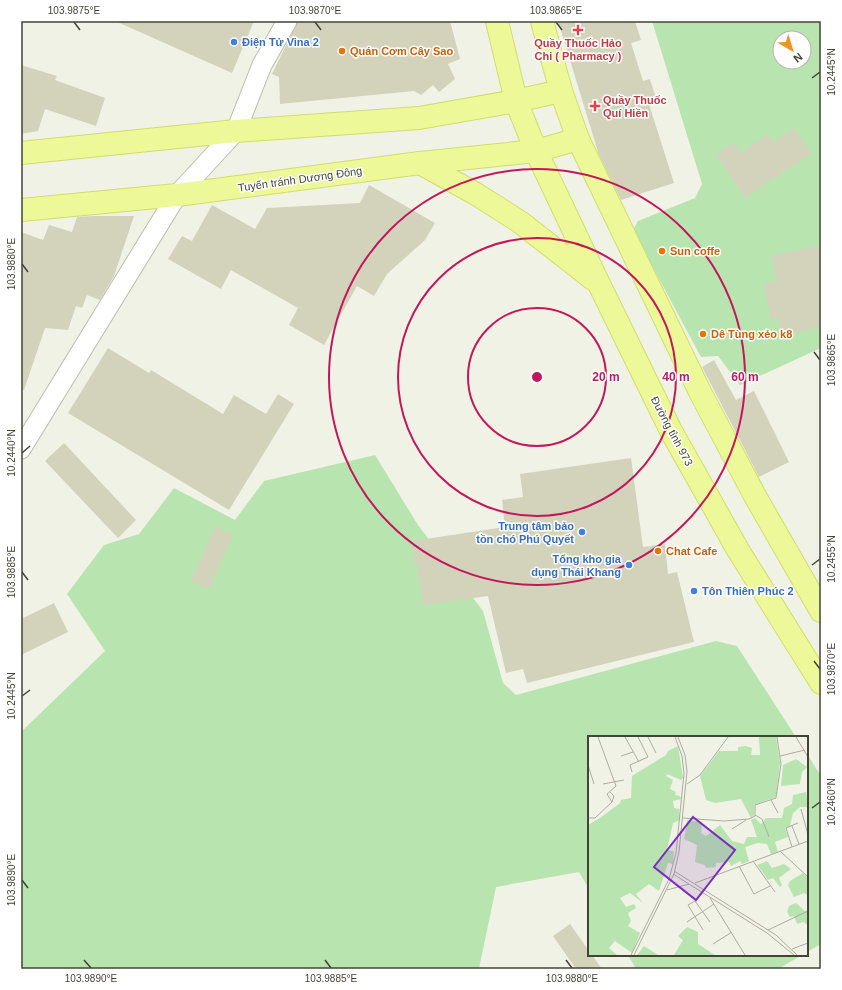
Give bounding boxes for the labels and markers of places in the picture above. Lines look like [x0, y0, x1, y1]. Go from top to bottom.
marker: Quầy Thuốc Hảo Chi ( Pharmacy ) [573, 25, 583, 35]
place label: Điện Tử Vina 2 [242, 36, 319, 49]
marker: Điện Tử Vina 2 [229, 37, 239, 47]
place label: Quầy Thuốc Hảo Chi ( Pharmacy ) [534, 37, 622, 62]
place label: Quán Cơm Cây Sao [350, 45, 453, 57]
marker: Quán Cơm Cây Sao [337, 46, 347, 56]
place label: Quầy Thuốc Quí Hiền [603, 94, 667, 119]
marker: Quầy Thuốc Quí Hiền [590, 101, 600, 111]
place label: Sun coffe [670, 245, 720, 257]
marker: Sun coffe [657, 246, 667, 256]
place label: Dê Tùng xẻo k8 [711, 328, 792, 340]
marker: Dê Tùng xẻo k8 [698, 329, 708, 339]
centre of rings [530, 370, 544, 384]
place label: Trung tâm bảo tồn chó Phú Quyết [476, 520, 574, 545]
marker: Trung tâm bảo tồn chó Phú Quyết [577, 527, 587, 537]
place label: Chat Cafe [666, 545, 717, 557]
marker: Chat Cafe [653, 546, 663, 556]
place label: Tổng kho gia dụng Thái Khang [531, 553, 622, 579]
marker: Tổng kho gia dụng Thái Khang [624, 560, 634, 570]
place label: Tôn Thiên Phúc 2 [702, 585, 794, 597]
marker: Tôn Thiên Phúc 2 [689, 586, 699, 596]

